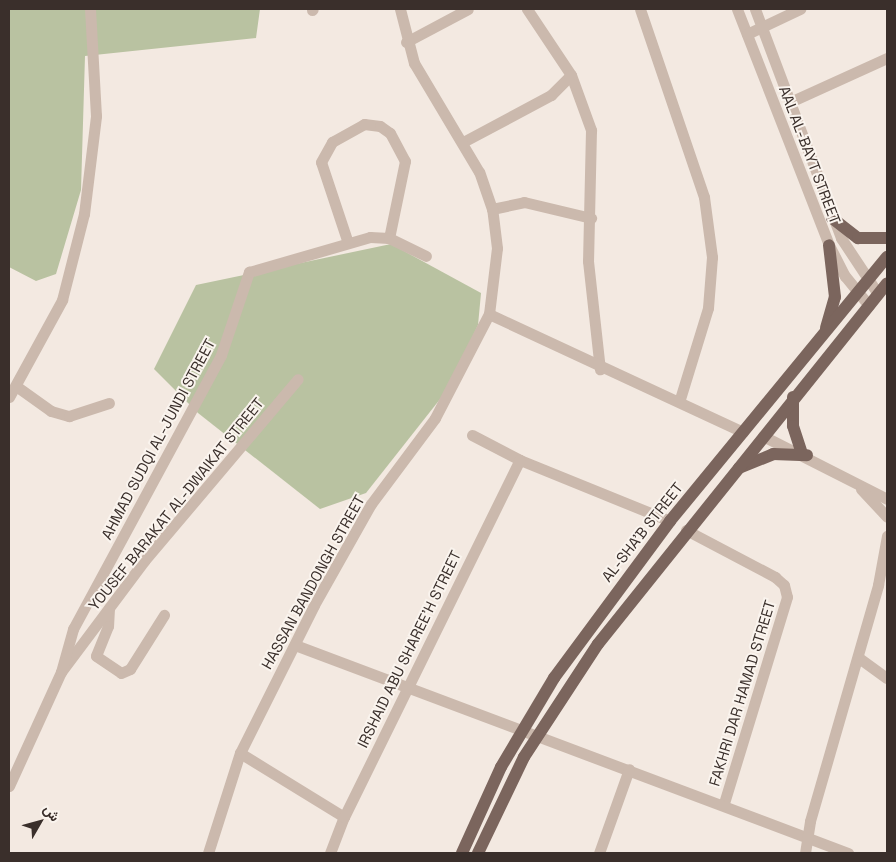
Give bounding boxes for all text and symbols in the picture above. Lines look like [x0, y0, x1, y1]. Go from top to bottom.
street label: AAL AL-BAYT STREET [775, 83, 845, 227]
street label: AHMAD SUDQI AL-JUNDI STREET [97, 335, 219, 543]
street label: YOUSEF BARAKAT AL-DWAIKAT STREET [84, 394, 268, 614]
street label: AL-SHA'B STREET [598, 479, 686, 585]
street label: HASSAN BANDONGH STREET [258, 492, 368, 672]
street label: IRSHAID ABU SHAREE'H STREET [353, 547, 465, 751]
street label: FAKHRI DAR HAMAD STREET [705, 598, 779, 788]
north arrow [15, 797, 65, 847]
text: ش [40, 801, 64, 825]

